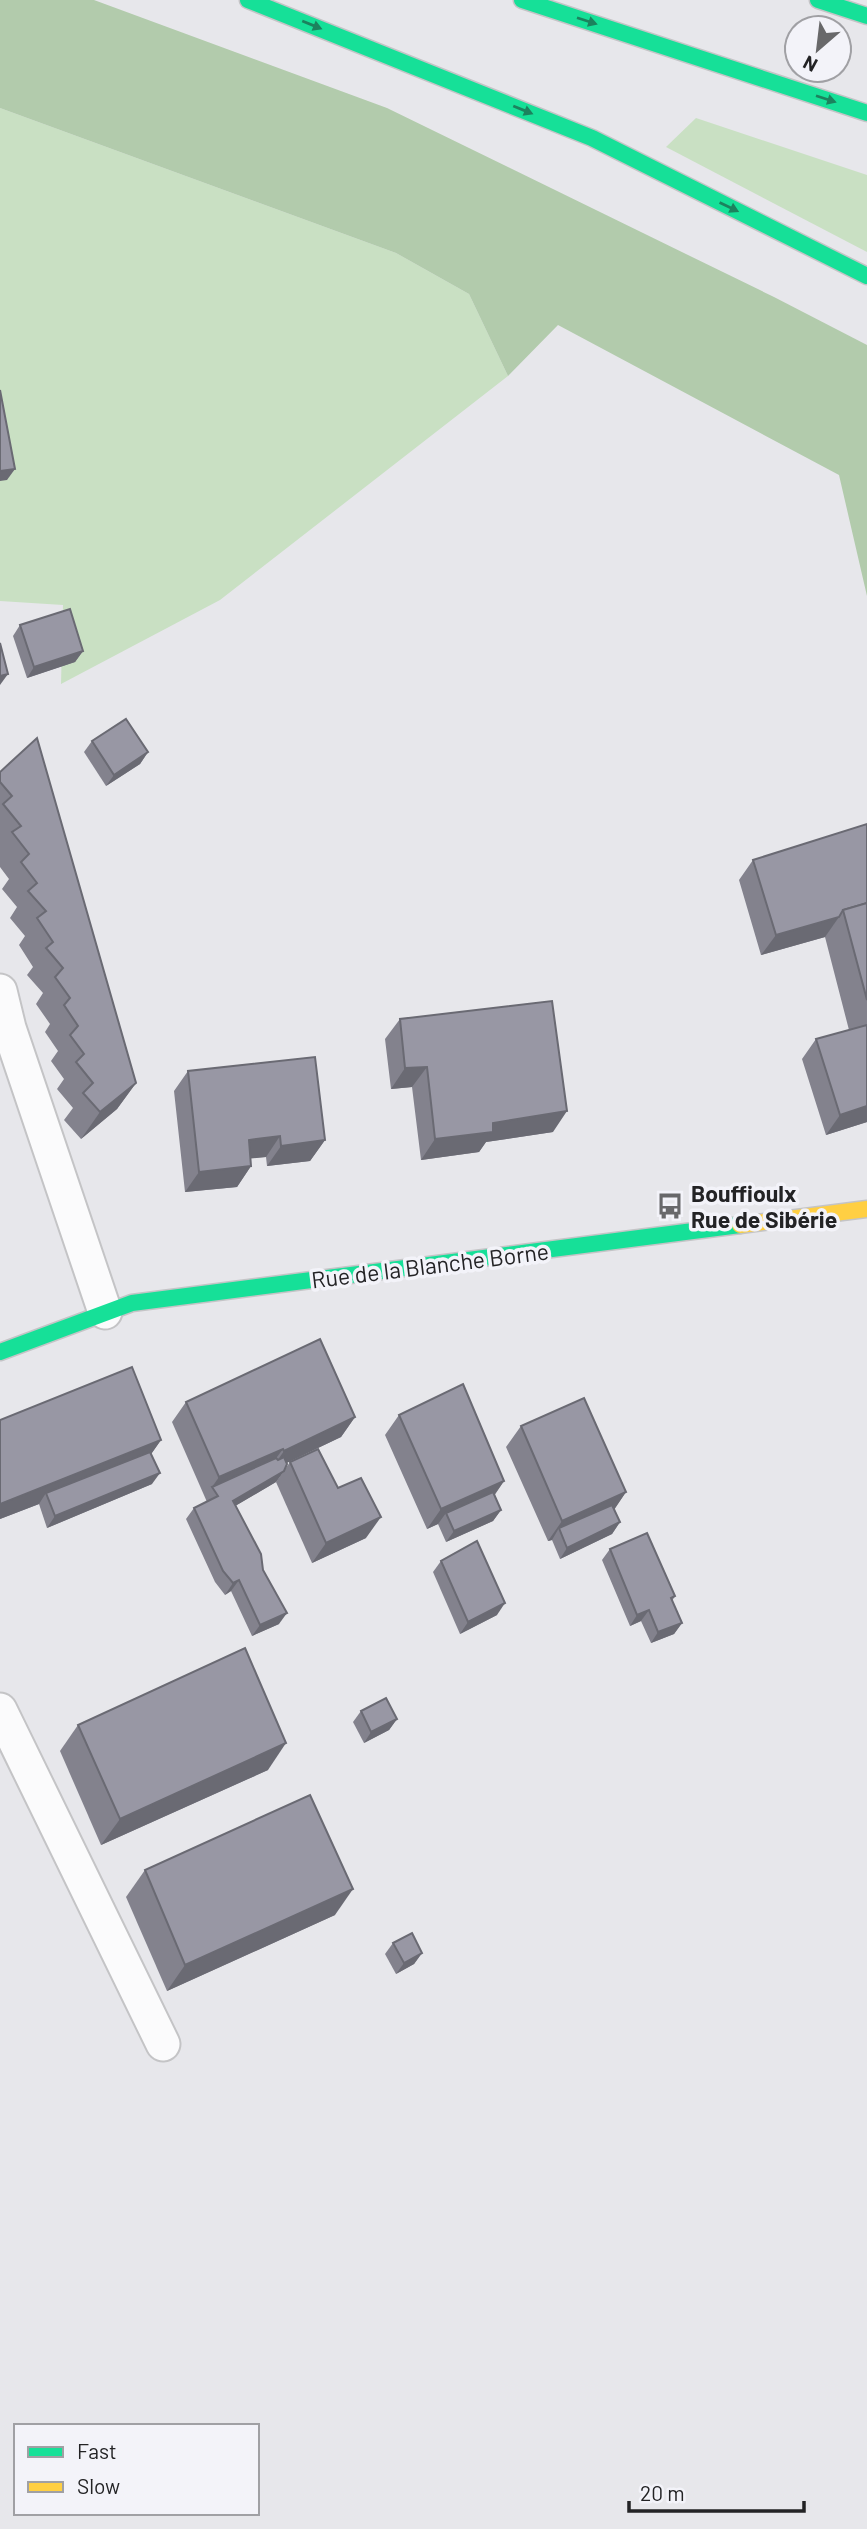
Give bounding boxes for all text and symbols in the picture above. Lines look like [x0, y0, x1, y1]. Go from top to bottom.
north arrow [783, 14, 853, 84]
one-way arrow [577, 16, 598, 27]
one-way arrow [301, 20, 322, 31]
text: N [799, 51, 821, 78]
one-way arrow [816, 95, 837, 105]
one-way arrow [512, 105, 533, 116]
one-way arrow [719, 201, 739, 212]
place label: Bouffioulx Rue de Sibérie [691, 1179, 837, 1233]
bus stop icon: Bouffioulx Rue de Sibérie [655, 1191, 685, 1221]
street label: Rue de la Blanche Borne [310, 1237, 550, 1293]
legend [14, 2424, 259, 2515]
text: Fast [77, 2438, 117, 2463]
scale bar [629, 2470, 804, 2514]
text: Slow [77, 2473, 120, 2498]
text: 20 m [640, 2480, 685, 2505]

